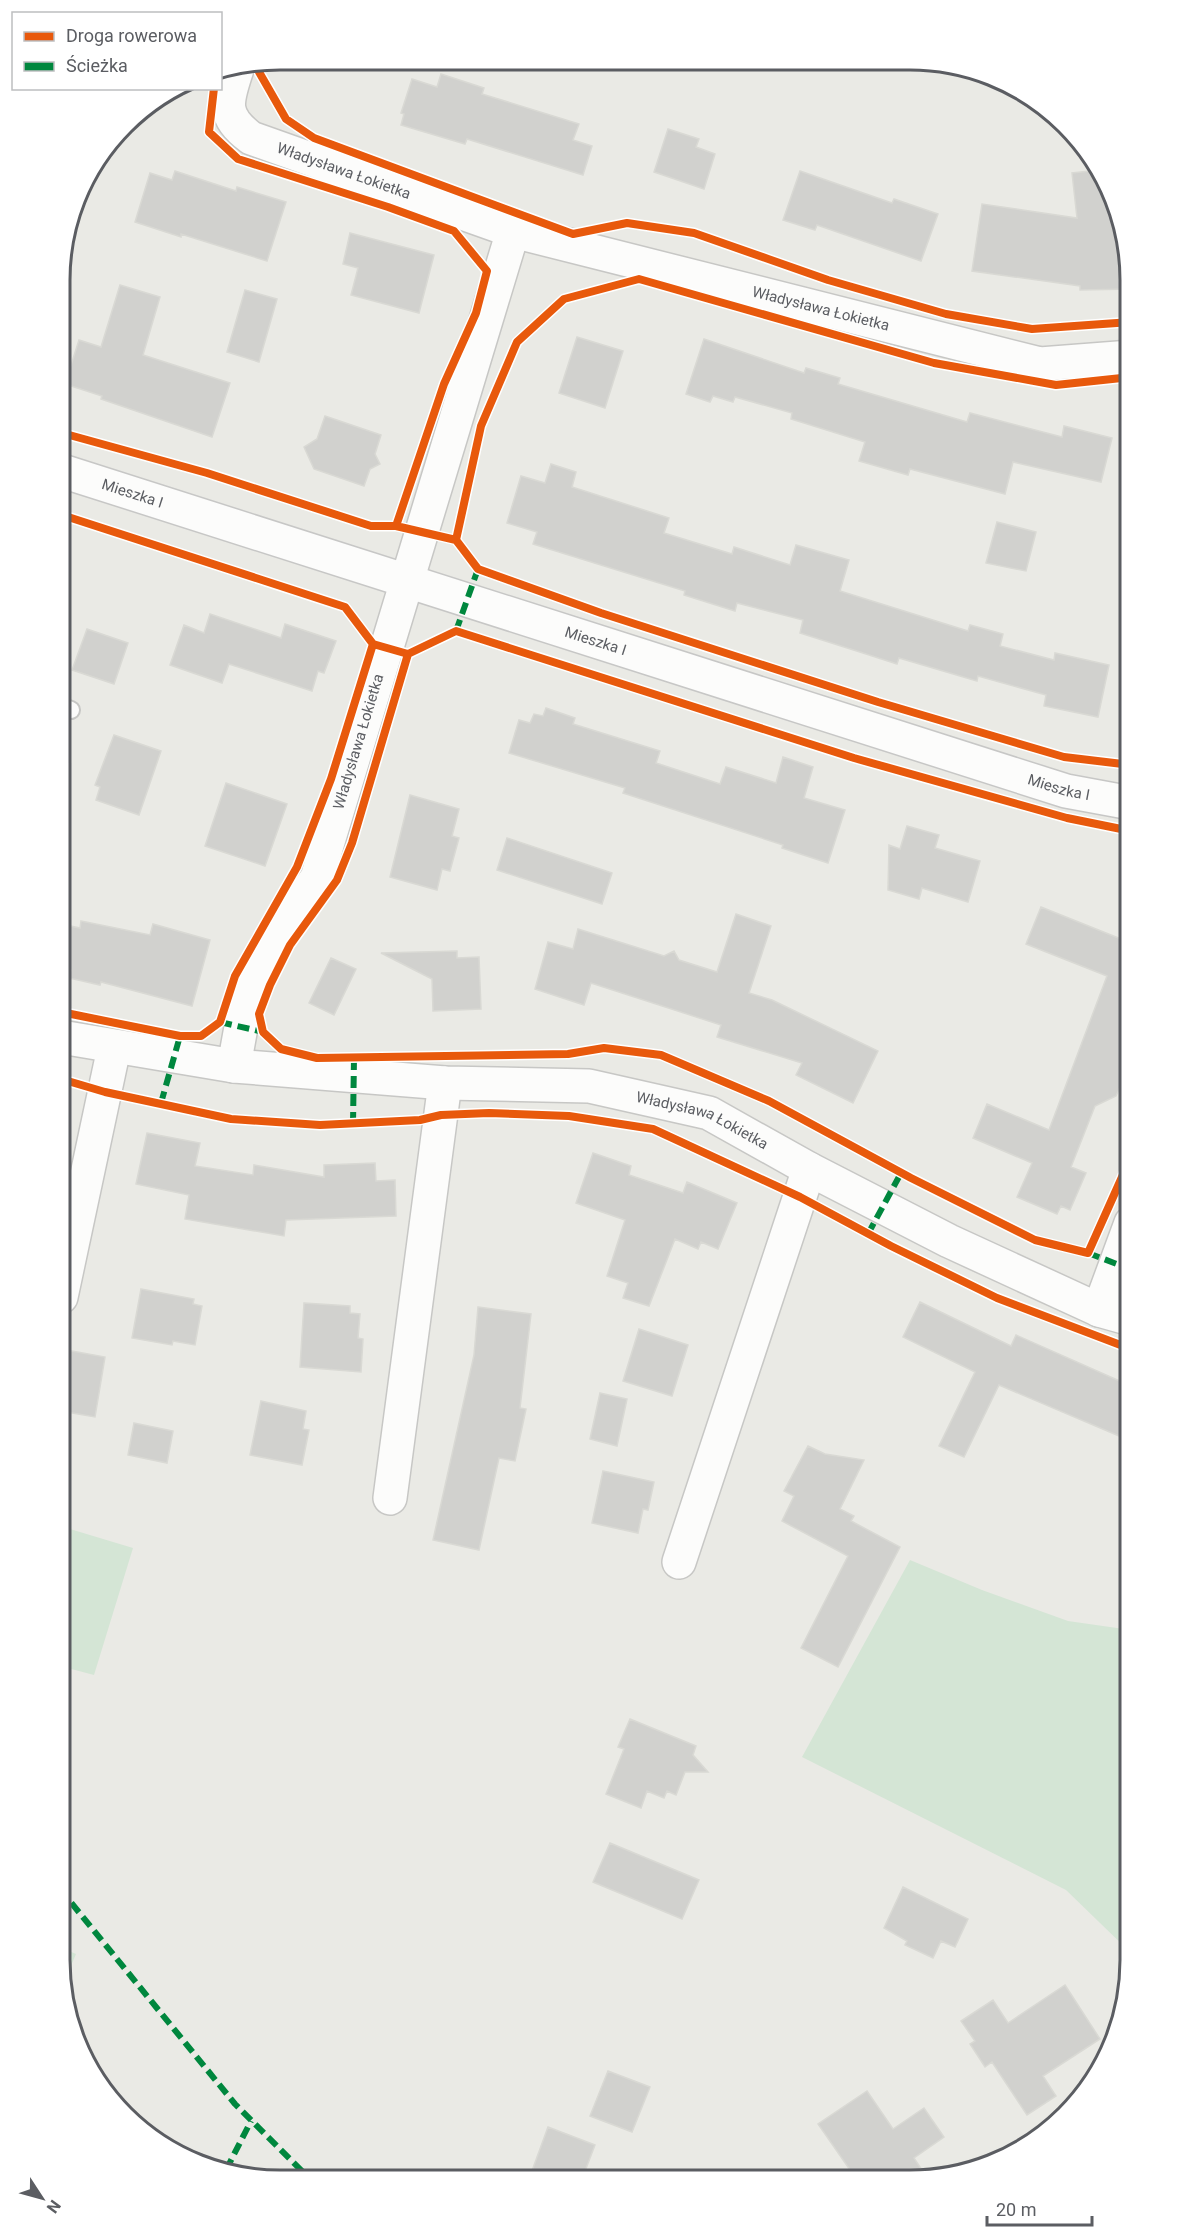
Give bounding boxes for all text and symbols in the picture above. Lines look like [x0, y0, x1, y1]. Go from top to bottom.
legend [12, 12, 222, 90]
text: Droga rowerowa [66, 25, 197, 46]
text: Ścieżka [66, 55, 128, 76]
street label: Władysława Łokietka [274, 139, 413, 203]
street label: Władysława Łokietka [750, 283, 891, 335]
street label: Mieszka I [99, 475, 166, 512]
street label: Mieszka I [563, 623, 629, 659]
street label: Władysława Łokietka [329, 672, 387, 812]
street label: Mieszka I [1026, 770, 1091, 804]
street label: Władysława Łokietka [634, 1088, 771, 1153]
north arrow [12, 2168, 72, 2228]
scale bar [987, 2189, 1092, 2227]
text: N [43, 2196, 65, 2217]
text: 20 m [996, 2199, 1036, 2220]

